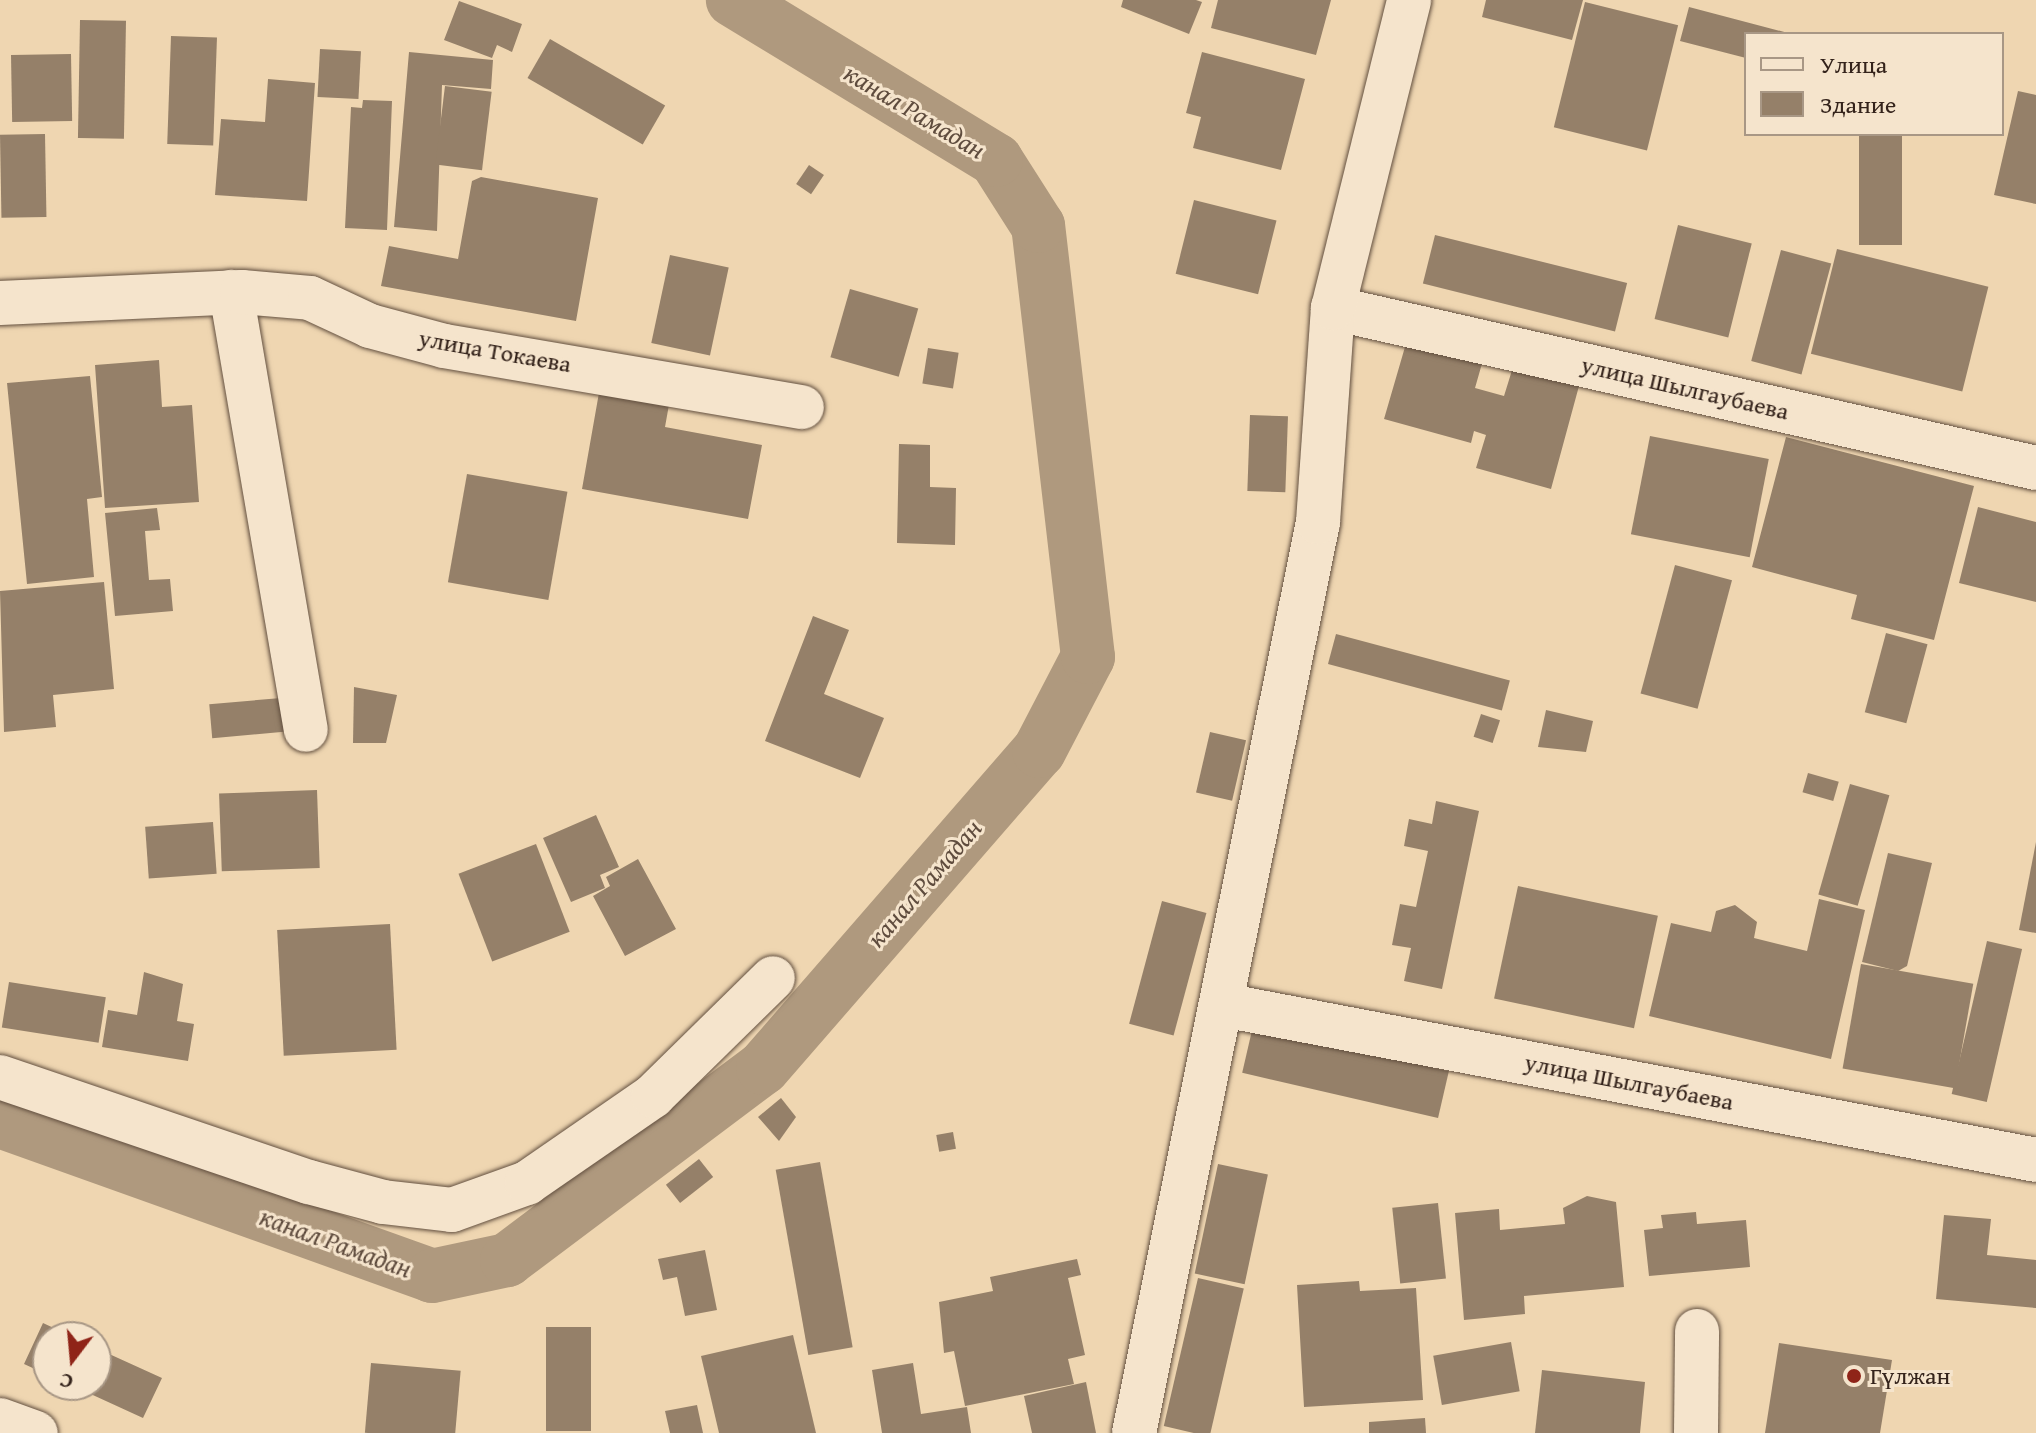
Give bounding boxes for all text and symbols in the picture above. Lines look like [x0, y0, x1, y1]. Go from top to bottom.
legend [1744, 32, 2004, 136]
text: Улица [1820, 47, 1887, 82]
water label: канал Рамадан [839, 57, 991, 165]
text: Здание [1820, 87, 1896, 122]
street label: улица Токаева [417, 323, 573, 379]
street label: улица Шылгаубаева [1578, 350, 1792, 426]
water label: канал Рамадан [860, 813, 988, 953]
street label: улица Шылгаубаева [1522, 1048, 1736, 1116]
water label: канал Рамадан [256, 1200, 416, 1284]
north arrow [32, 1321, 112, 1401]
place label: Гүлжан [1870, 1362, 1950, 1390]
text: С [56, 1365, 76, 1399]
marker: Гүлжан [1845, 1367, 1863, 1385]

